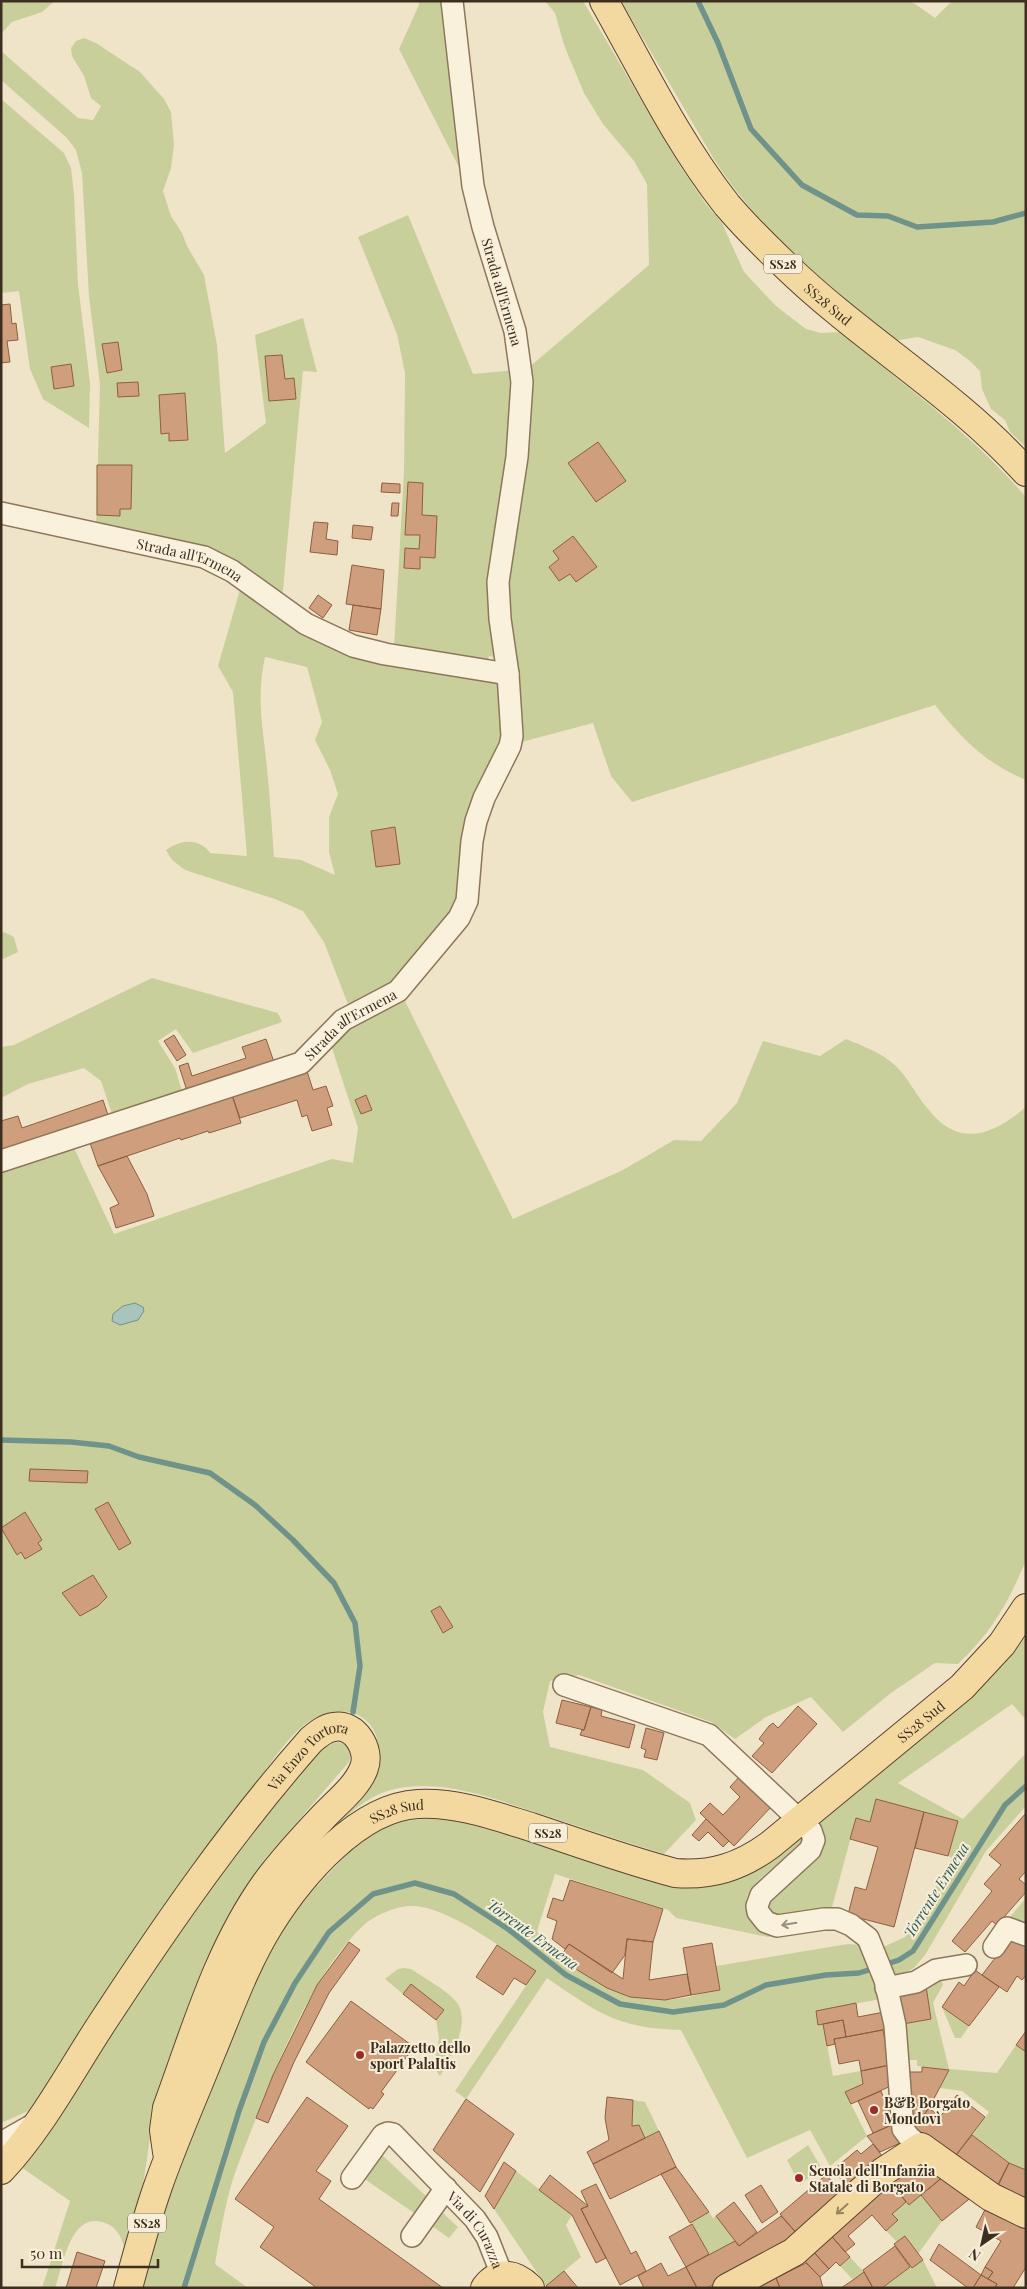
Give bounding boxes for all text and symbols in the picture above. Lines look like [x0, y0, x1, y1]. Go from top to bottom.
street label: Strada all'Ermena [478, 236, 526, 348]
road number: SS28 [764, 254, 802, 274]
street label: SS28 Sud [801, 278, 856, 329]
street label: Strada all'Ermena [135, 533, 247, 586]
street label: Strada all'Ermena [300, 984, 400, 1064]
street label: SS28 Sud [893, 1696, 948, 1746]
street label: Via Enzo Tortora [262, 1717, 352, 1795]
street label: SS28 Sud [366, 1794, 424, 1828]
road number: SS28 [529, 1824, 567, 1842]
water label: Torrente Ermena [899, 1838, 973, 1941]
water label: Torrente Ermena [483, 1894, 583, 1974]
one-way arrow [781, 1920, 797, 1930]
place label: Palazzetto dello sport PalaItis [370, 2038, 471, 2073]
marker: Palazzetto dello sport PalaItis [354, 2049, 366, 2061]
place label: B&B Borgato Mondovì [884, 2093, 970, 2128]
marker: B&B Borgato Mondovì [868, 2104, 880, 2116]
place label: Scuola dell'Infanzia Statale di Borgato [809, 2161, 936, 2196]
marker: Scuola dell'Infanzia Statale di Borgato [793, 2172, 805, 2184]
street label: Via di Curazza [443, 2186, 508, 2271]
one-way arrow [835, 2203, 848, 2215]
road number: SS28 [128, 2214, 166, 2232]
north arrow [957, 2219, 1007, 2269]
scale bar [22, 2236, 159, 2268]
text: 50 m [30, 2243, 63, 2263]
text: N [965, 2244, 984, 2266]

